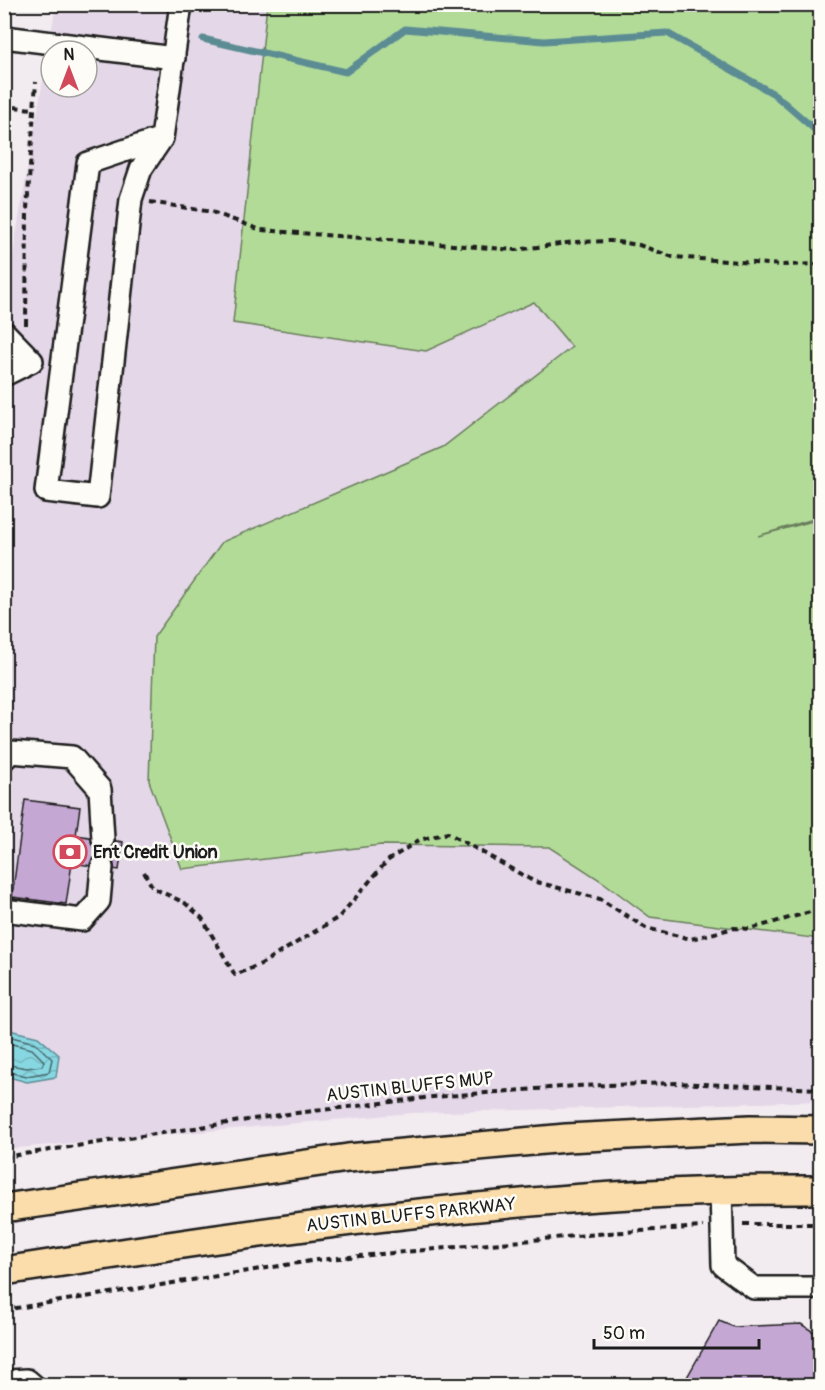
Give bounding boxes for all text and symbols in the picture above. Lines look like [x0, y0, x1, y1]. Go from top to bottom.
north arrow [39, 39, 99, 99]
text: N [64, 45, 75, 65]
bank icon: Ent Credit Union [52, 834, 88, 870]
place label: Ent Credit Union [93, 841, 218, 864]
street label: AUSTIN BLUFFS MUP [325, 1067, 495, 1107]
street label: AUSTIN BLUFFS PARKWAY [305, 1192, 518, 1237]
scale bar [594, 1312, 759, 1350]
text: 50 m [603, 1322, 645, 1345]

